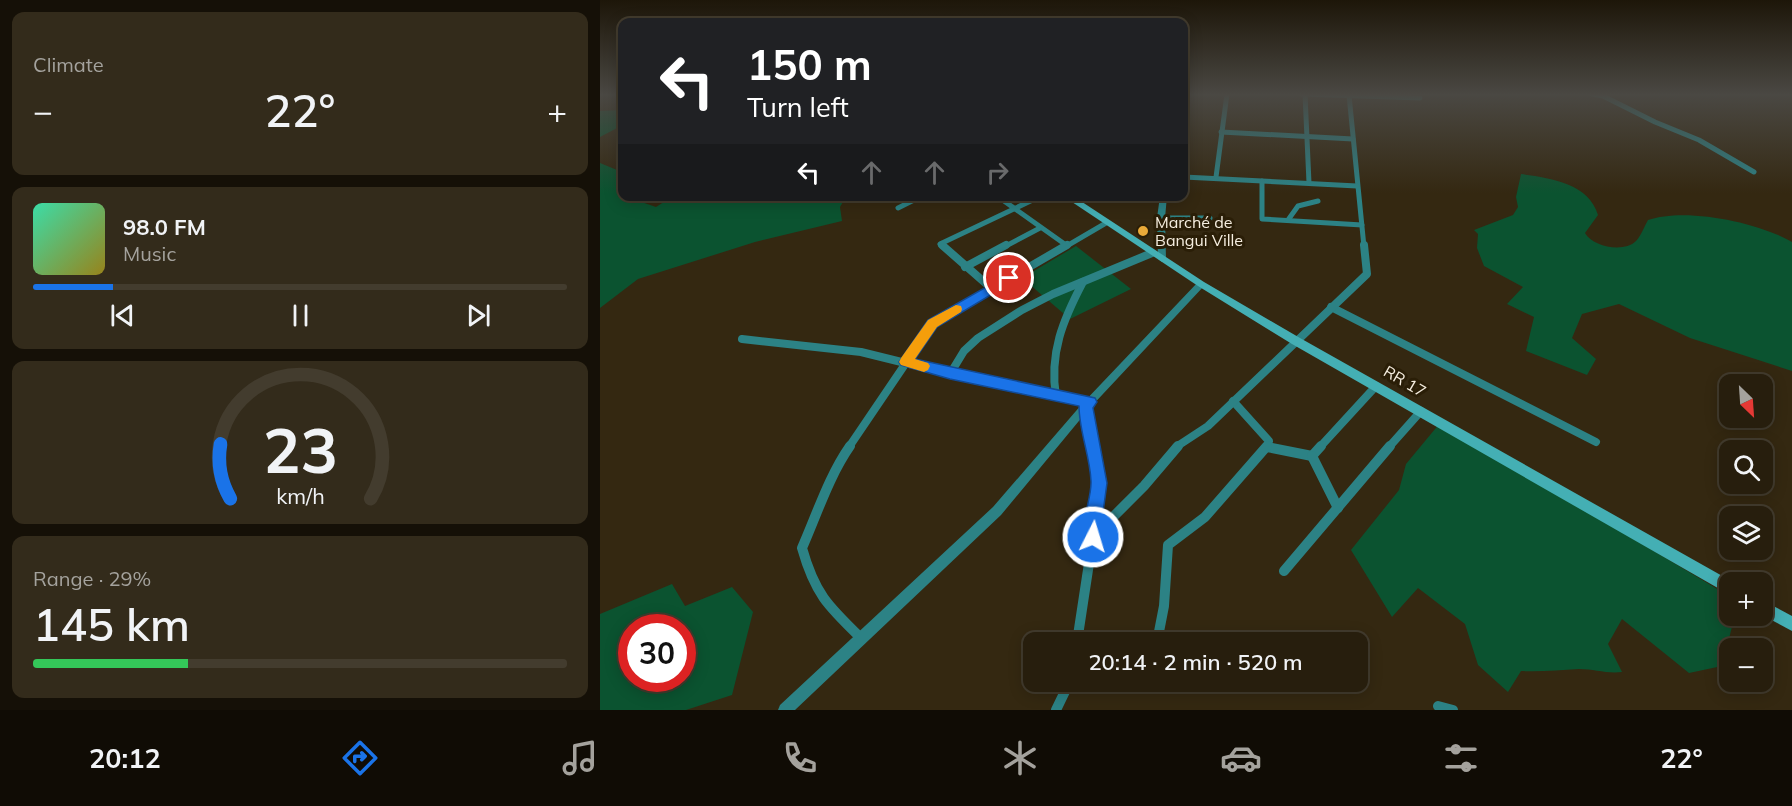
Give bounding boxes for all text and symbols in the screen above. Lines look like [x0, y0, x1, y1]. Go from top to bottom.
text: 150 m [747, 38, 872, 91]
icon: left [648, 42, 726, 120]
text: Climate [33, 52, 104, 77]
text: 22° [265, 82, 335, 138]
text: − [33, 90, 53, 131]
text: + [547, 90, 567, 131]
text: Turn left [747, 90, 849, 124]
icon: left [792, 156, 825, 189]
icon: ahead [855, 156, 888, 189]
icon: ahead [918, 156, 951, 189]
icon: right [981, 156, 1014, 189]
place label: Marché de Bangui Ville [1155, 212, 1243, 250]
text: 98.0 FM [123, 213, 206, 241]
marker: Marché de Bangui Ville [1136, 224, 1150, 238]
text: Music [123, 241, 176, 266]
pin [983, 252, 1034, 303]
icon: arrive [992, 261, 1025, 294]
icon: previous [106, 299, 139, 332]
icon: pause [284, 299, 317, 332]
icon: next [462, 299, 495, 332]
street label: RR 17 [1380, 361, 1430, 401]
north arrow [1719, 374, 1773, 428]
map controls [1719, 374, 1773, 692]
text: 23 [263, 410, 337, 489]
button: search [1719, 440, 1773, 494]
text: km/h [276, 483, 324, 510]
position arrow [1061, 505, 1125, 569]
button: layers [1719, 506, 1773, 560]
text: Range · 29% [33, 566, 151, 591]
button: + [1719, 572, 1773, 626]
text: 145 km [33, 596, 190, 652]
speed limit sign: 30 [618, 614, 696, 692]
button: − [1719, 638, 1773, 692]
text: 20:14 · 2 min · 520 m [1088, 648, 1303, 676]
icon: directions [339, 737, 381, 779]
icon: music [559, 737, 601, 779]
icon: phone [779, 737, 821, 779]
icon: climate [999, 737, 1041, 779]
icon: car [1220, 737, 1262, 779]
icon: filters [1440, 737, 1482, 779]
text: 20:12 [89, 741, 161, 775]
text: 22° [1660, 741, 1703, 775]

